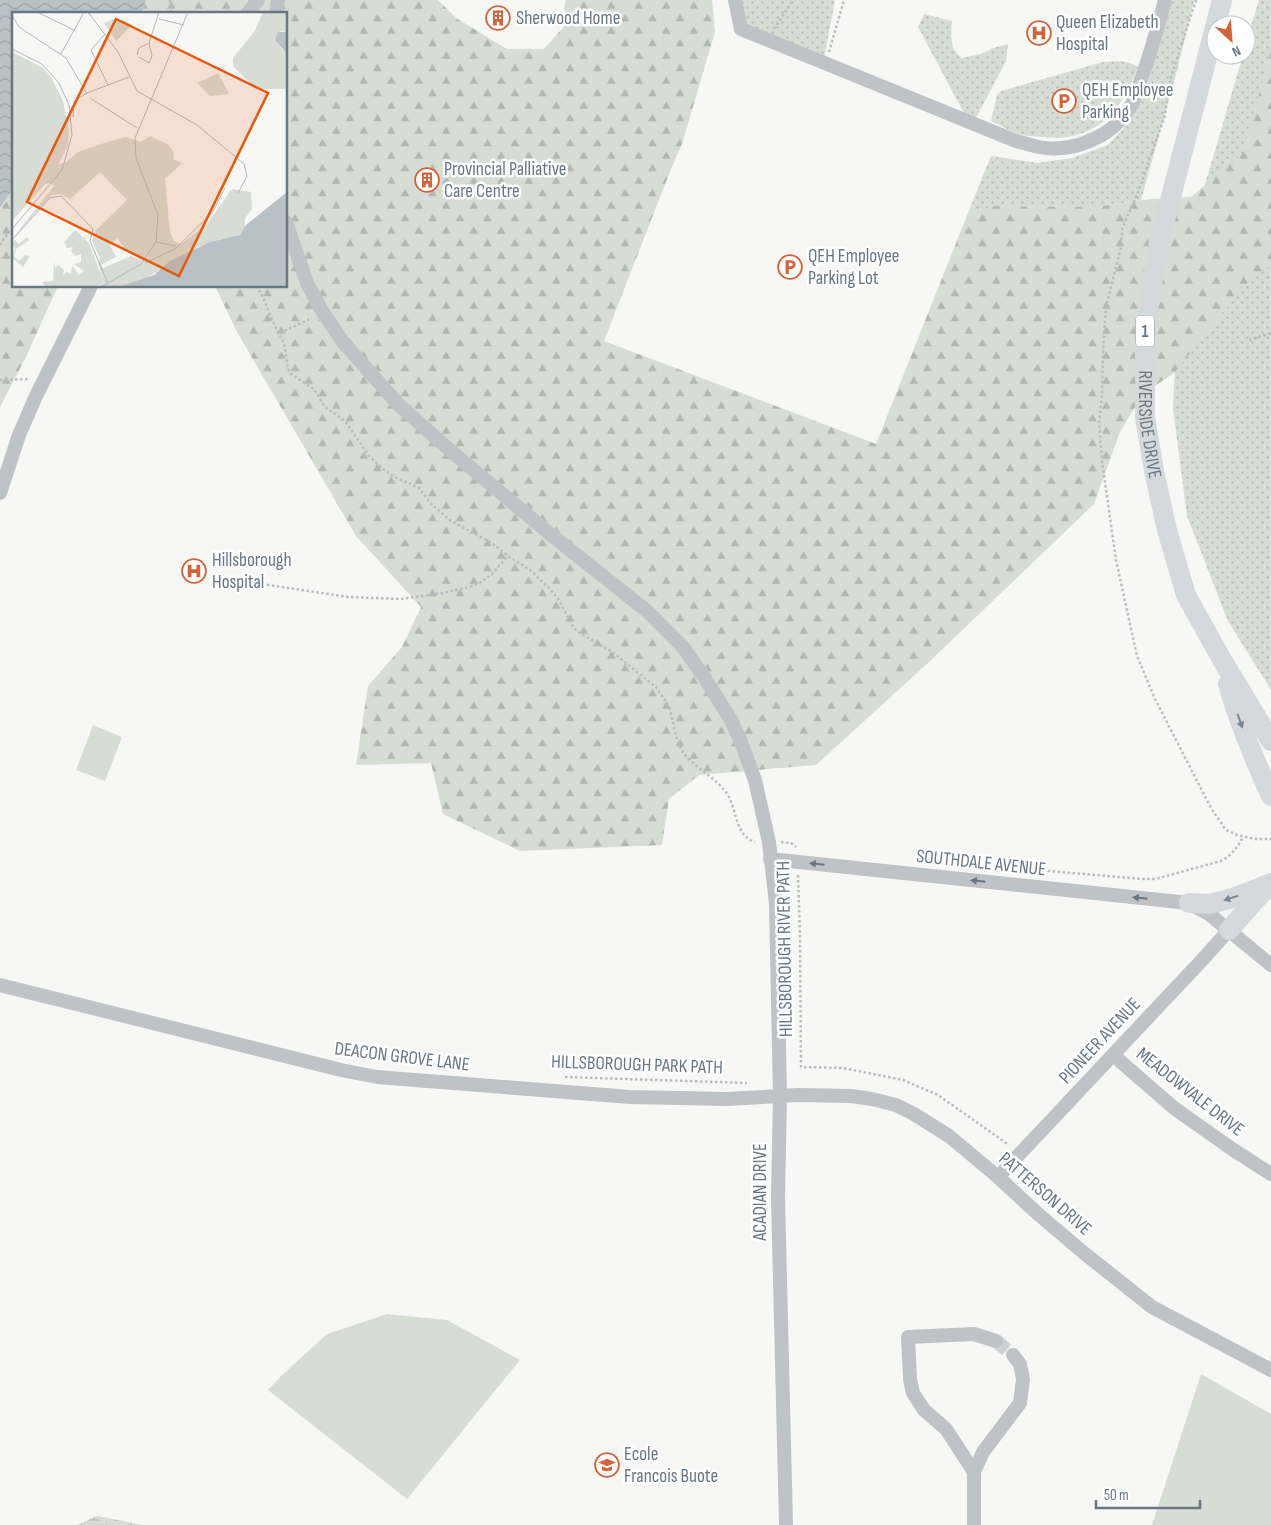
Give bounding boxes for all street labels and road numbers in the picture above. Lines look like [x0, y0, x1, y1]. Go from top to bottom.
road number: 1 [1136, 316, 1154, 346]
street label: RIVERSIDE DRIVE [1134, 371, 1167, 481]
street label: SOUTHDALE AVENUE [915, 845, 1047, 881]
street label: HILLSBOROUGH RIVER PATH [772, 861, 798, 1037]
street label: PIONEER AVENUE [1054, 993, 1146, 1089]
street label: DEACON GROVE LANE [333, 1037, 471, 1077]
street label: MEADOWVALE DRIVE [1132, 1043, 1248, 1141]
street label: HILLSBOROUGH PARK PATH [551, 1051, 723, 1079]
street label: ACADIAN DRIVE [749, 1143, 772, 1242]
street label: PATTERSON DRIVE [994, 1147, 1096, 1241]

